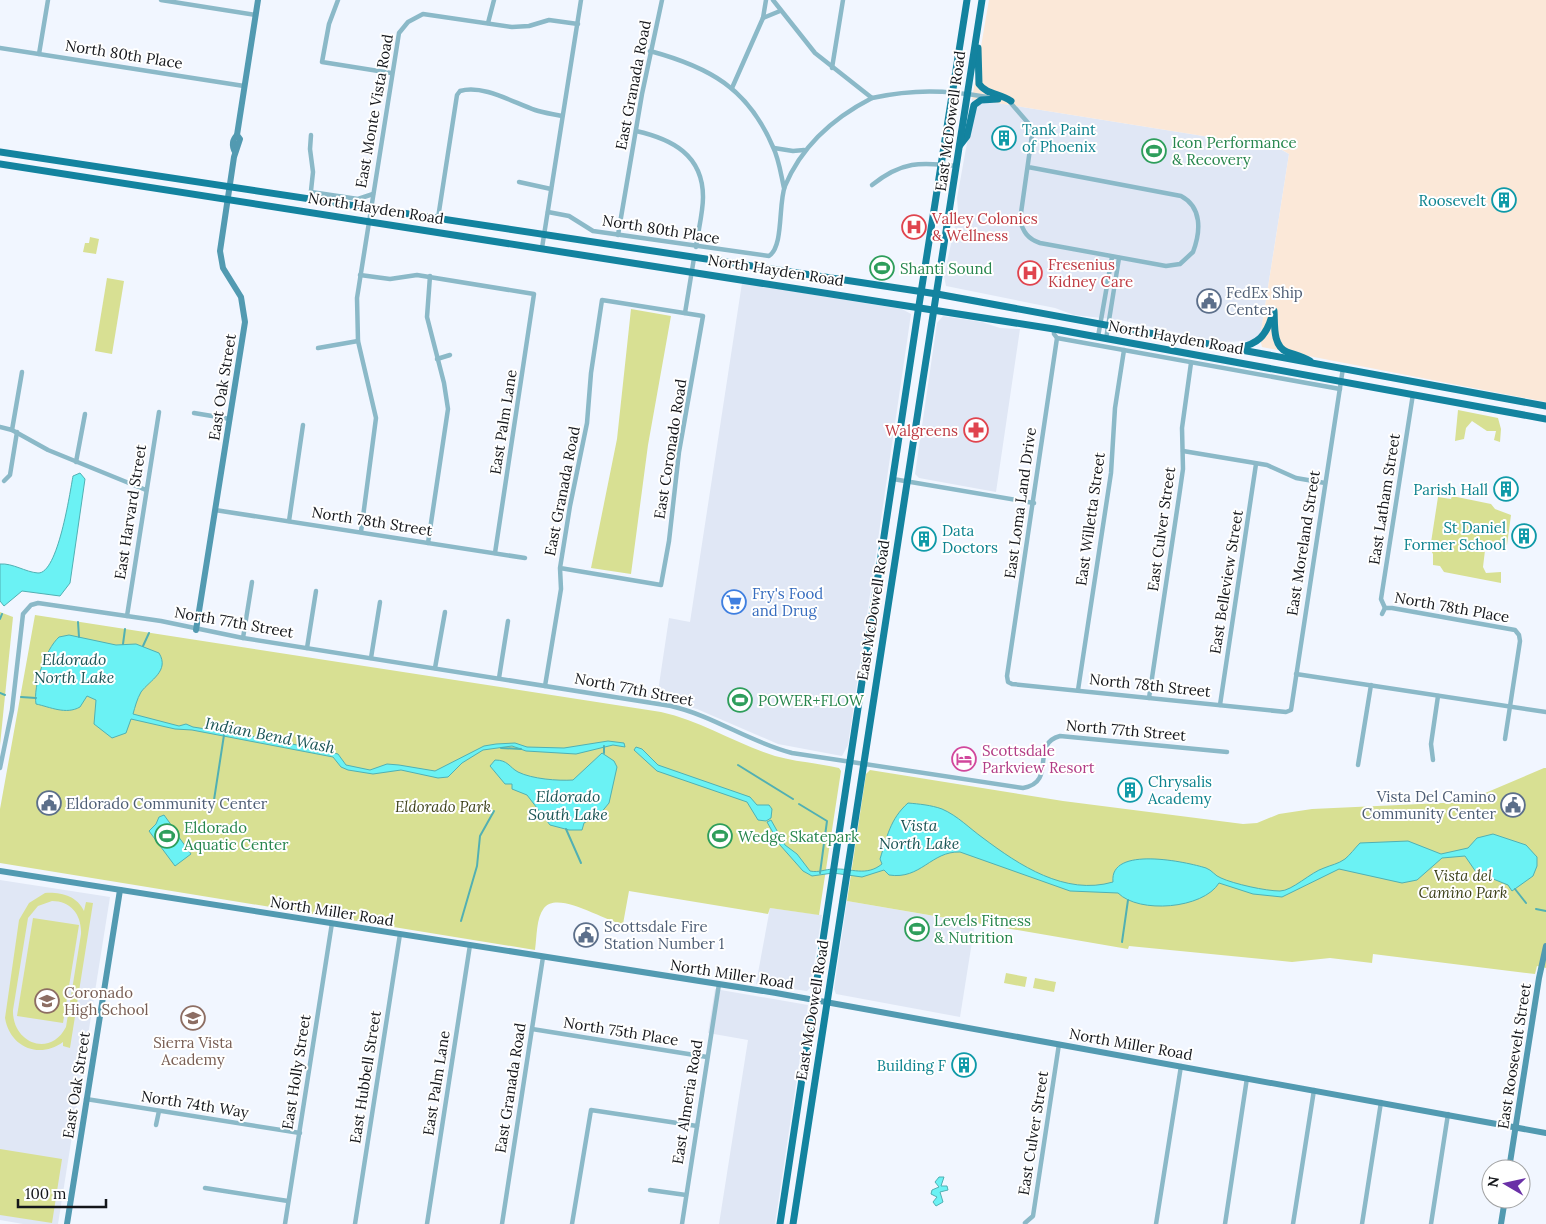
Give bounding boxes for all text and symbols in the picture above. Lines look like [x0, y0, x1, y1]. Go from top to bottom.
street label: East Granada Road [611, 19, 655, 151]
street label: East Monte Vista Road [351, 32, 397, 190]
street label: North 80th Place [64, 35, 184, 73]
street label: East McDowell Road [931, 49, 969, 193]
place label: Tank Paint of Phoenix [1022, 120, 1096, 156]
building icon: Tank Paint of Phoenix [991, 125, 1017, 151]
place label: Icon Performance & Recovery [1172, 133, 1297, 169]
sports icon: Icon Performance & Recovery [1141, 138, 1167, 164]
building icon: Roosevelt [1491, 187, 1517, 213]
street label: North Hayden Road [307, 188, 445, 228]
place label: Roosevelt [1419, 191, 1486, 210]
place label: Valley Colonics & Wellness [931, 209, 1038, 245]
street label: North 80th Place [601, 210, 721, 248]
hospital icon: Valley Colonics & Wellness [901, 214, 927, 240]
street label: North Hayden Road [707, 250, 845, 290]
sports icon: Shanti Sound [869, 255, 895, 281]
place label: Fresenius Kidney Care [1048, 255, 1133, 291]
place label: Shanti Sound [900, 259, 993, 278]
hospital icon: Fresenius Kidney Care [1017, 260, 1043, 286]
place label: FedEx Ship Center [1226, 283, 1303, 319]
public building icon: FedEx Ship Center [1196, 288, 1222, 314]
street label: North Hayden Road [1107, 316, 1245, 358]
street label: East Oak Street [204, 332, 240, 442]
street label: East Palm Lane [485, 368, 521, 476]
street label: East Coronado Road [650, 378, 690, 520]
pharmacy icon: Walgreens [963, 417, 989, 443]
place label: Walgreens [885, 421, 958, 440]
street label: East Granada Road [540, 425, 584, 557]
street label: East Loma Land Drive [1000, 426, 1040, 580]
street label: East Latham Street [1364, 432, 1404, 566]
street label: East Harvard Street [110, 443, 150, 581]
street label: East Willetta Street [1071, 451, 1109, 587]
street label: East Culver Street [1143, 465, 1179, 593]
street label: East Moreland Street [1282, 469, 1324, 617]
building icon: Parish Hall [1493, 476, 1519, 502]
place label: Parish Hall [1413, 480, 1488, 499]
street label: North 78th Street [310, 502, 434, 540]
street label: East Belleview Street [1205, 508, 1247, 655]
place label: St Daniel Former School [1404, 518, 1506, 554]
place label: Data Doctors [942, 521, 998, 557]
building icon: St Daniel Former School [1511, 523, 1537, 549]
building icon: Data Doctors [911, 526, 937, 552]
street label: East McDowell Road [853, 538, 893, 682]
place label: Fry's Food and Drug [752, 584, 823, 620]
street label: North 78th Place [1393, 588, 1511, 626]
supermarket icon: Fry's Food and Drug [721, 589, 747, 615]
street label: North 77th Street [173, 602, 295, 642]
water label: Eldorado North Lake [34, 649, 115, 687]
street label: North 77th Street [573, 668, 695, 710]
street label: North 78th Street [1088, 669, 1212, 701]
sports icon: POWER+FLOW [727, 687, 753, 713]
place label: POWER+FLOW [758, 691, 865, 710]
water label: Indian Bend Wash [203, 713, 337, 757]
street label: North 77th Street [1065, 715, 1187, 745]
place label: Scottsdale Parkview Resort [982, 741, 1095, 777]
hotel icon: Scottsdale Parkview Resort [951, 746, 977, 772]
place label: Chrysalis Academy [1147, 772, 1212, 808]
building icon: Chrysalis Academy [1117, 777, 1143, 803]
water label: Eldorado South Lake [528, 786, 608, 824]
place label: Vista Del Camino Community Center [1362, 787, 1497, 823]
public building icon: Eldorado Community Center [36, 790, 62, 816]
public building icon: Vista Del Camino Community Center [1500, 792, 1526, 818]
place label: Eldorado Community Center [66, 794, 268, 813]
park label: Eldorado Park [395, 797, 491, 816]
water label: Vista North Lake [879, 815, 960, 853]
place label: Eldorado Aquatic Center [183, 818, 289, 854]
sports icon: Eldorado Aquatic Center [154, 823, 180, 849]
sports icon: Wedge Skatepark [707, 823, 733, 849]
place label: Wedge Skatepark [738, 827, 859, 846]
park label: Vista del Camino Park [1419, 866, 1508, 902]
street label: North Miller Road [269, 892, 395, 930]
place label: Levels Fitness & Nutrition [934, 911, 1031, 947]
sports icon: Levels Fitness & Nutrition [904, 916, 930, 942]
place label: Scottsdale Fire Station Number 1 [604, 917, 724, 953]
public building icon: Scottsdale Fire Station Number 1 [573, 922, 599, 948]
street label: East McDowell Road [792, 938, 832, 1082]
street label: North Miller Road [669, 955, 795, 993]
street label: East Roosevelt Street [1493, 981, 1535, 1130]
place label: Coronado High School [64, 983, 149, 1019]
school or university icon: Coronado High School [34, 988, 60, 1014]
school or university icon: Sierra Vista Academy [180, 1005, 206, 1031]
street label: East Hubbell Street [345, 1009, 385, 1145]
street label: East Holly Street [278, 1013, 315, 1131]
street label: North 75th Place [562, 1013, 680, 1049]
street label: East Granada Road [490, 1021, 530, 1154]
street label: North Miller Road [1068, 1024, 1194, 1064]
street label: East Palm Lane [418, 1029, 454, 1137]
street label: East Oak Street [58, 1030, 94, 1140]
place label: Sierra Vista Academy [153, 1033, 233, 1069]
street label: East Almeria Road [668, 1038, 706, 1166]
building icon: Building F [951, 1052, 977, 1078]
place label: Building F [877, 1056, 946, 1075]
street label: East Culver Street [1014, 1069, 1052, 1197]
street label: North 74th Way [140, 1086, 250, 1122]
north arrow [1481, 1159, 1531, 1209]
text: N [1483, 1175, 1503, 1189]
scale bar [18, 1176, 105, 1208]
text: 100 m [25, 1184, 66, 1203]

